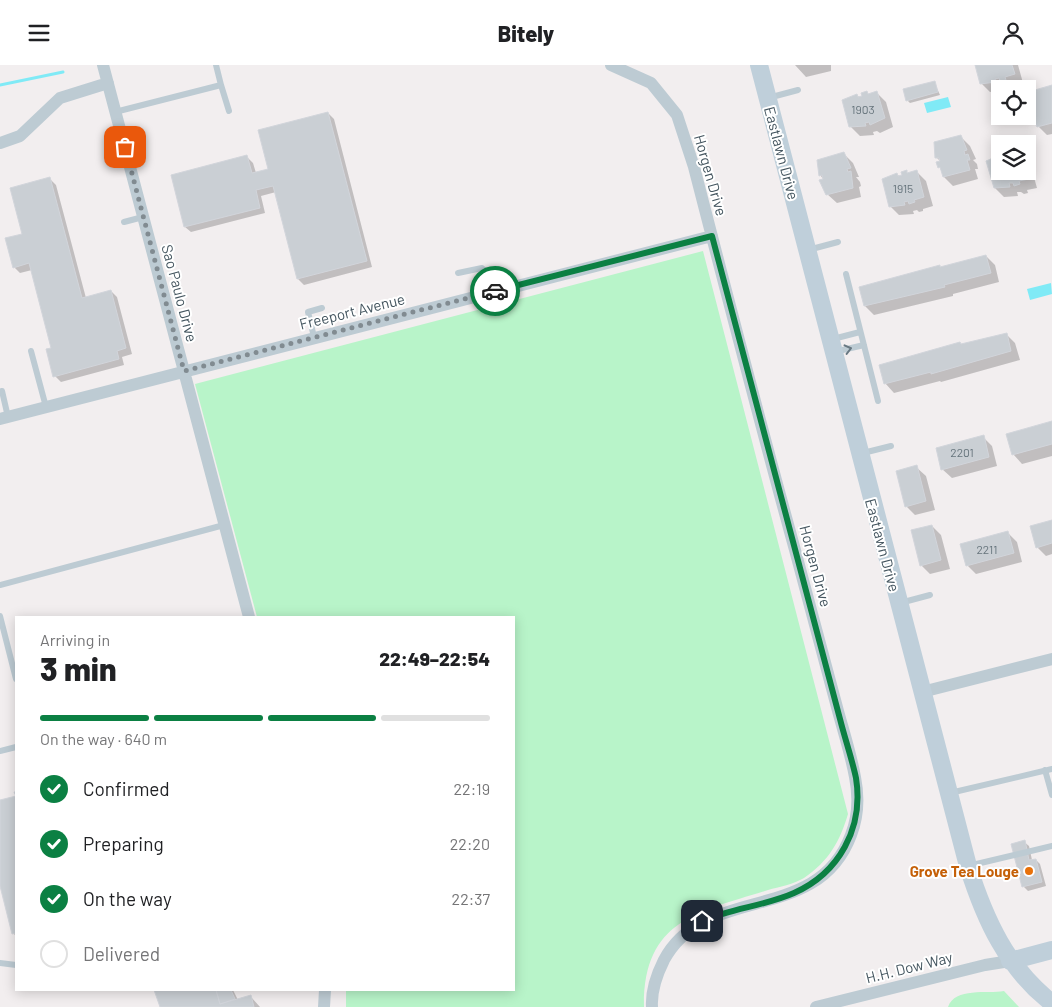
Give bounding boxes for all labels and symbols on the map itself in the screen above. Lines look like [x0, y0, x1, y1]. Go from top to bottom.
house number: 1903 [851, 102, 875, 116]
street label: Eastlawn Drive [761, 104, 803, 202]
pin [104, 126, 146, 168]
street label: Horgen Drive [691, 132, 731, 218]
house number: 1915 [893, 181, 913, 195]
street label: Sao Paulo Drive [158, 242, 202, 344]
courier [470, 266, 520, 316]
street label: Freeport Avenue [297, 289, 407, 333]
one-way arrow [844, 344, 852, 354]
house number: 2201 [950, 445, 974, 459]
street label: Eastlawn Drive [862, 496, 904, 594]
street label: Horgen Drive [796, 523, 836, 609]
house number: 2211 [976, 542, 998, 556]
place label: Grove Tea Louge [910, 862, 1019, 880]
marker: Grove Tea Louge [1023, 865, 1035, 877]
pin [681, 900, 723, 942]
street label: H.H. Dow Way [864, 947, 954, 986]

